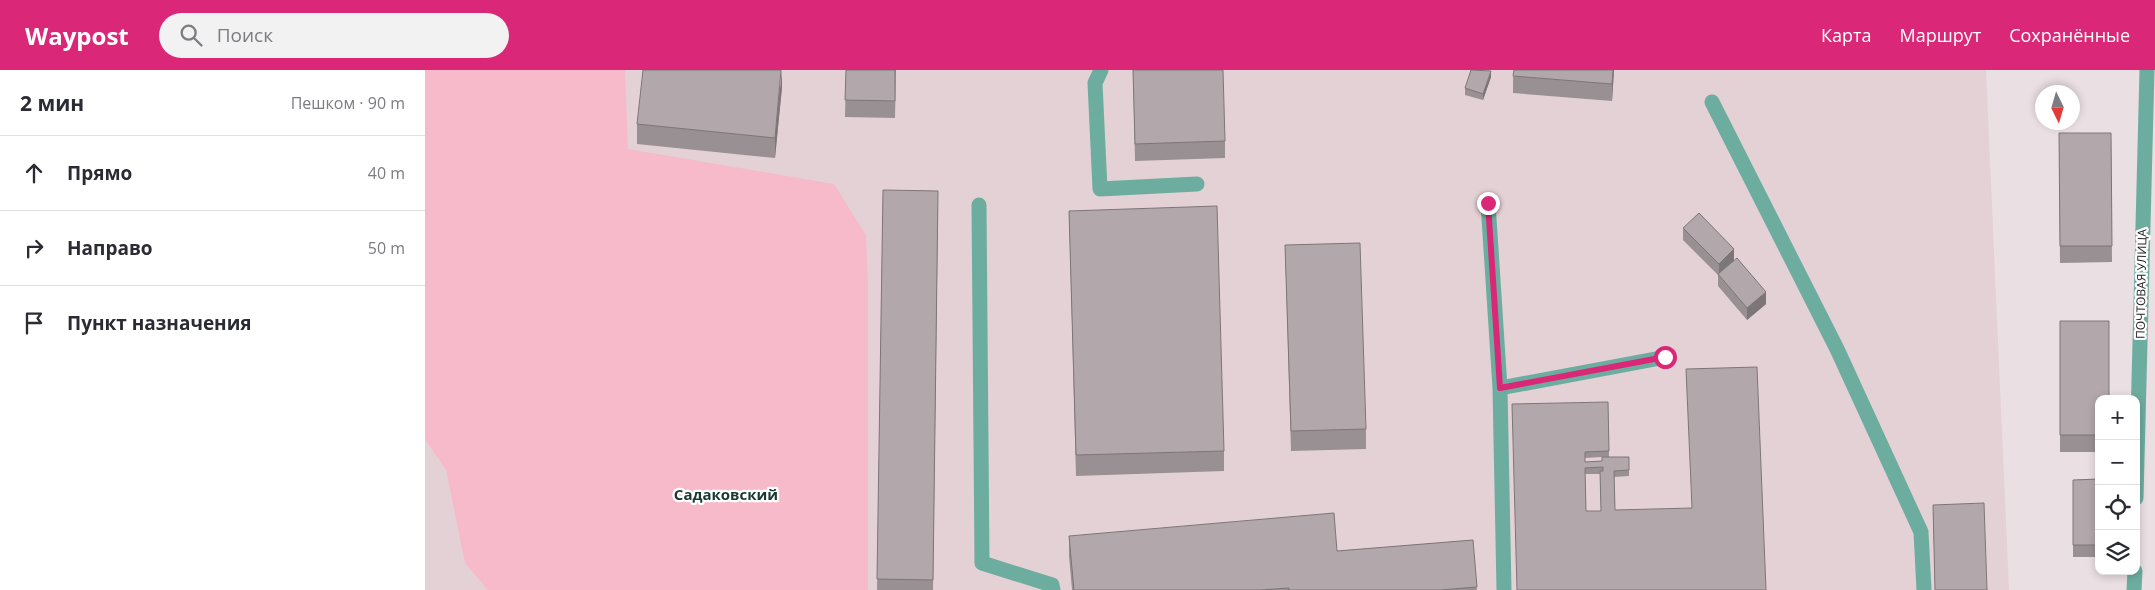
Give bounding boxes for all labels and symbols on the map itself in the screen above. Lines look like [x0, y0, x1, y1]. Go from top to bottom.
north arrow [2035, 85, 2080, 130]
route end [1477, 192, 1500, 215]
street label: ПОЧТОВАЯ УЛИЦА [2132, 229, 2150, 339]
route start [1654, 346, 1677, 369]
district label: Садаковский [674, 484, 778, 504]

